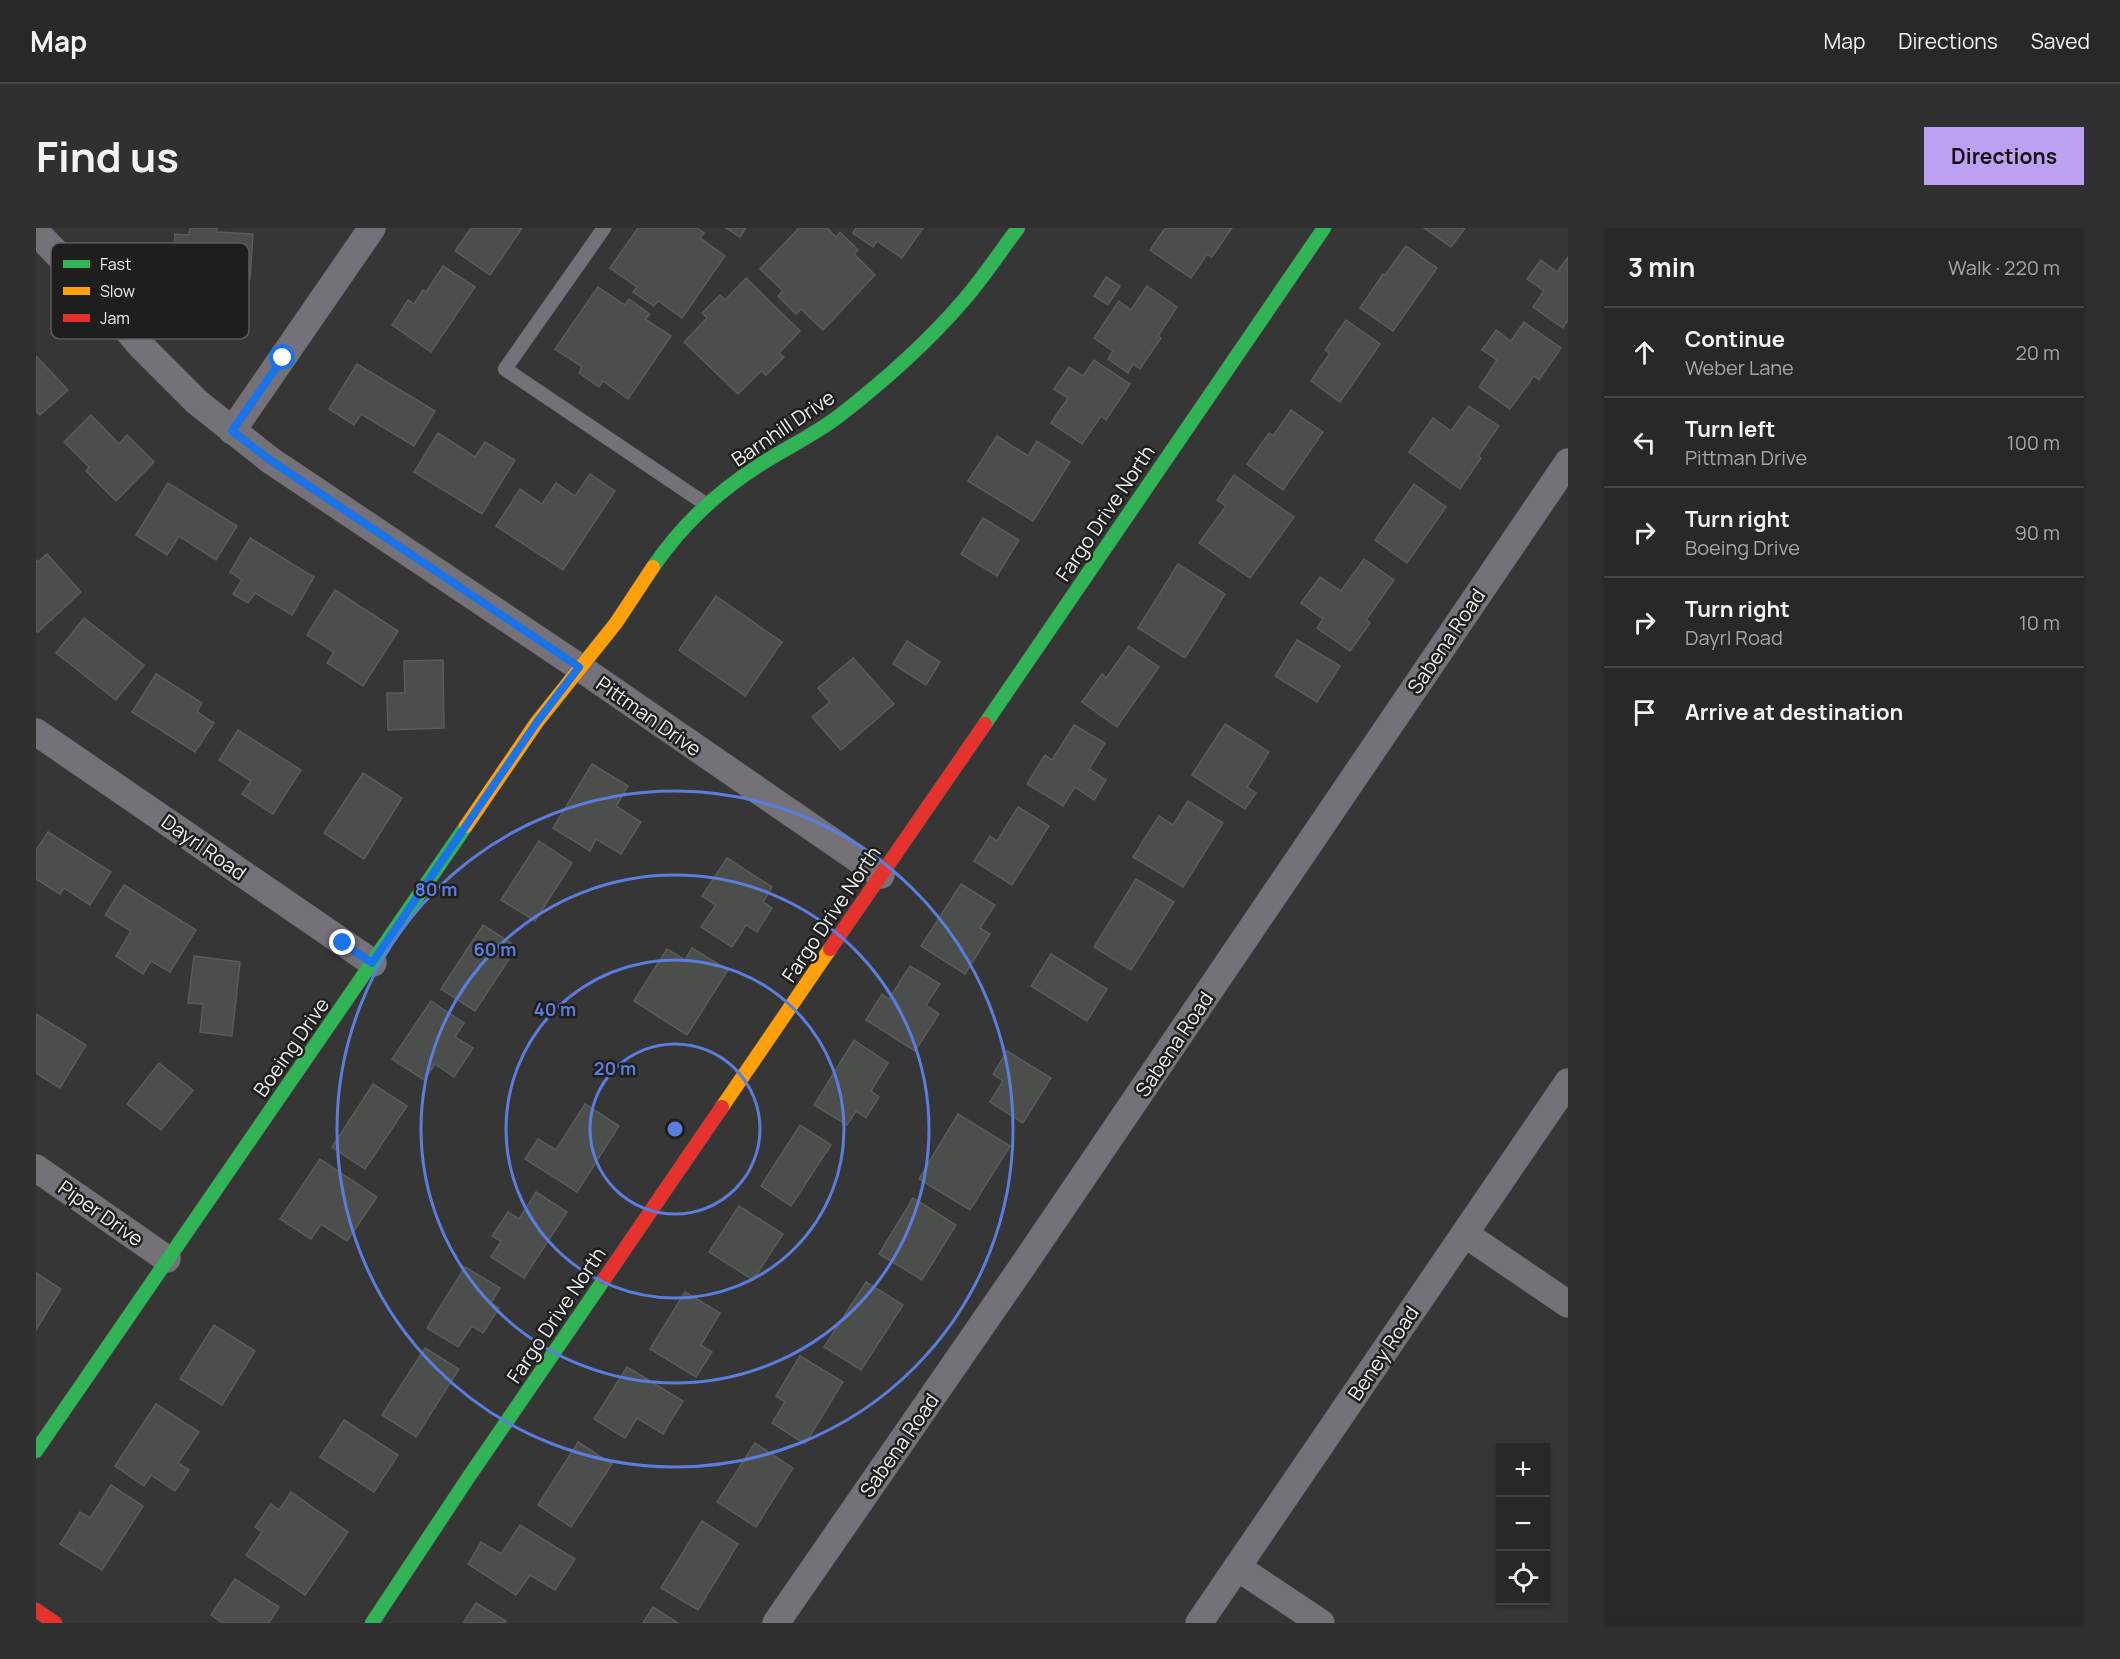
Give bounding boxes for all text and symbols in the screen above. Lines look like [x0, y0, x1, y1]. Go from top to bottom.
text: Map [30, 22, 87, 60]
text: Map [1824, 27, 1865, 55]
text: Directions [1898, 27, 1998, 55]
text: Saved [2031, 27, 2090, 55]
text: Find us [36, 127, 179, 185]
button: Directions [1924, 127, 2084, 185]
legend [51, 243, 249, 339]
text: 3 min [1628, 249, 1695, 285]
text: Fast [100, 253, 131, 275]
text: Walk · 220 m [1948, 254, 2060, 281]
text: Slow [100, 280, 135, 302]
text: Jam [100, 307, 130, 329]
text: Continue [1685, 324, 1785, 354]
icon: ahead [1628, 336, 1661, 369]
text: 20 m [2015, 339, 2060, 366]
route start [269, 344, 295, 370]
text: Weber Lane [1685, 354, 1794, 381]
street label: Barnhill Drive [726, 384, 840, 472]
text: Turn left [1685, 414, 1775, 444]
icon: left [1628, 426, 1661, 459]
text: 100 m [2007, 429, 2060, 456]
street label: Fargo Drive North [1049, 440, 1161, 586]
text: Pittman Drive [1685, 444, 1807, 471]
text: Turn right [1685, 504, 1790, 534]
icon: right [1628, 516, 1661, 549]
text: 90 m [2014, 519, 2060, 546]
text: Boeing Drive [1685, 534, 1800, 561]
street label: Sabena Road [1401, 583, 1491, 699]
text: Turn right [1685, 594, 1790, 624]
icon: right [1628, 606, 1661, 639]
text: 10 m [2019, 609, 2060, 636]
text: Dayrl Road [1685, 624, 1783, 651]
street label: Pittman Drive [591, 670, 707, 762]
icon: arrive [1628, 696, 1661, 729]
text: Arrive at destination [1685, 697, 1903, 727]
street label: Dayrl Road [156, 808, 252, 886]
street label: Fargo Drive North [775, 841, 887, 987]
text: 80 m [415, 877, 457, 901]
route end [329, 929, 355, 955]
text: 60 m [474, 937, 516, 961]
street label: Sabena Road [1129, 986, 1219, 1102]
street label: Boeing Drive [247, 992, 335, 1102]
text: 40 m [534, 997, 576, 1021]
text: 20 m [594, 1056, 636, 1080]
centre of rings [665, 1119, 685, 1139]
street label: Piper Drive [53, 1174, 149, 1252]
street label: Fargo Drive North [500, 1242, 612, 1388]
street label: Beney Road [1341, 1300, 1425, 1406]
street label: Sabena Road [853, 1388, 945, 1502]
map controls [1496, 1443, 1550, 1605]
button: + [1496, 1443, 1550, 1497]
button: − [1496, 1497, 1550, 1551]
button: locate [1496, 1551, 1550, 1605]

